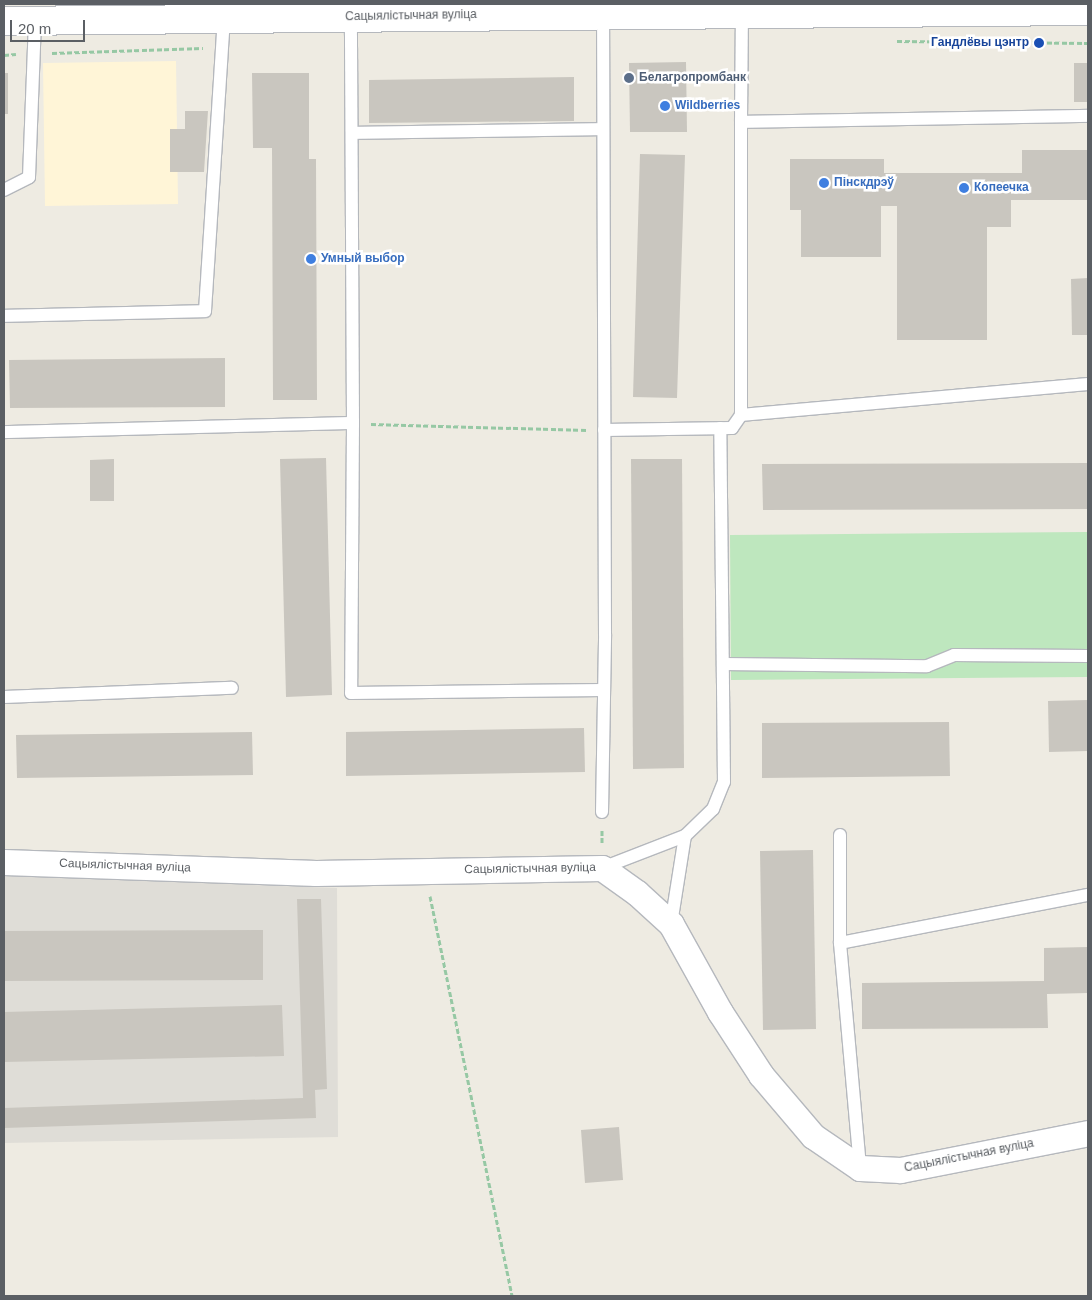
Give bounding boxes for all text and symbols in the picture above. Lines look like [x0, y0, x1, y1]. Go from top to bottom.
street label: Сацыялістычная вуліца [345, 8, 477, 24]
scale bar [12, 10, 88, 42]
text: 20 m [18, 20, 51, 37]
place label: Гандлёвы цэнтр [931, 36, 1029, 50]
marker: Гандлёвы цэнтр [1033, 37, 1045, 49]
place label: Белагропромбанк [639, 71, 746, 85]
marker: Белагропромбанк [623, 72, 635, 84]
place label: Wildberries [675, 99, 740, 113]
marker: Wildberries [659, 100, 671, 112]
place label: Пінскдрэў [834, 176, 894, 190]
marker: Пінскдрэў [818, 177, 830, 189]
place label: Копеечка [974, 181, 1029, 195]
marker: Копеечка [958, 182, 970, 194]
place label: Умный выбор [321, 252, 405, 266]
marker: Умный выбор [305, 253, 317, 265]
street label: Сацыялістычная вуліца [59, 857, 191, 875]
street label: Сацыялістычная вуліца [464, 861, 596, 877]
street label: Сацыялістычная вуліца [903, 1136, 1035, 1176]

